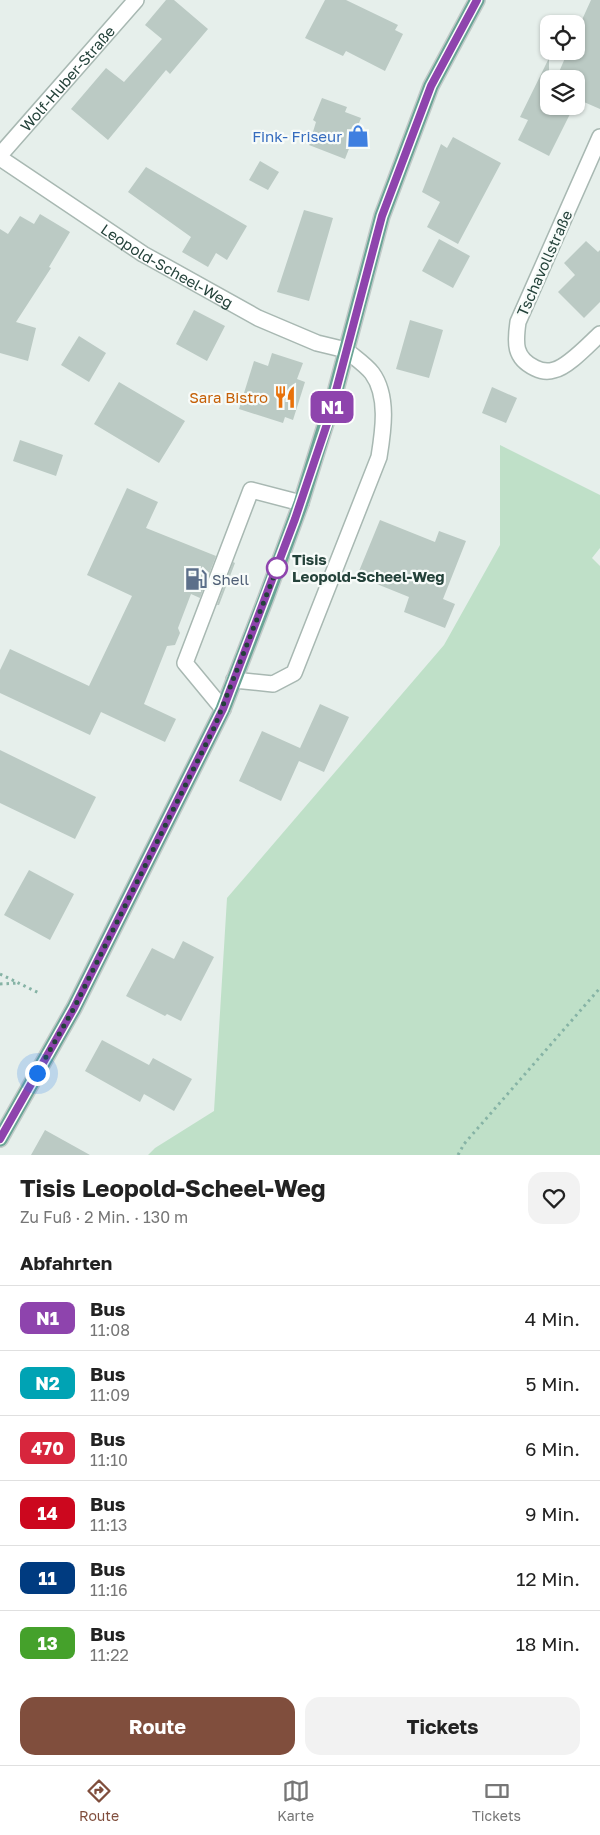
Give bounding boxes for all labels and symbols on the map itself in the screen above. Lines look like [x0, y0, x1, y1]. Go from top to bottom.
street label: Wolf-Huber-Straße [16, 22, 119, 135]
shop icon: Fink- Friseur [345, 123, 371, 149]
place label: Fink- Friseur [252, 127, 342, 145]
street label: Tschavollstraße [513, 207, 576, 319]
street label: Leopold-Scheel-Weg [98, 220, 236, 311]
restaurant icon: Sara Bistro [272, 384, 298, 410]
place label: Sara Bistro [189, 388, 268, 406]
line badge: N1 [310, 391, 354, 423]
place label: Tisis Leopold-Scheel-Weg [292, 550, 445, 585]
marker: Tisis Leopold-Scheel-Weg [266, 557, 288, 579]
fuel station icon: Shell [183, 566, 209, 592]
place label: Shell [212, 570, 249, 588]
your location [25, 1061, 50, 1086]

